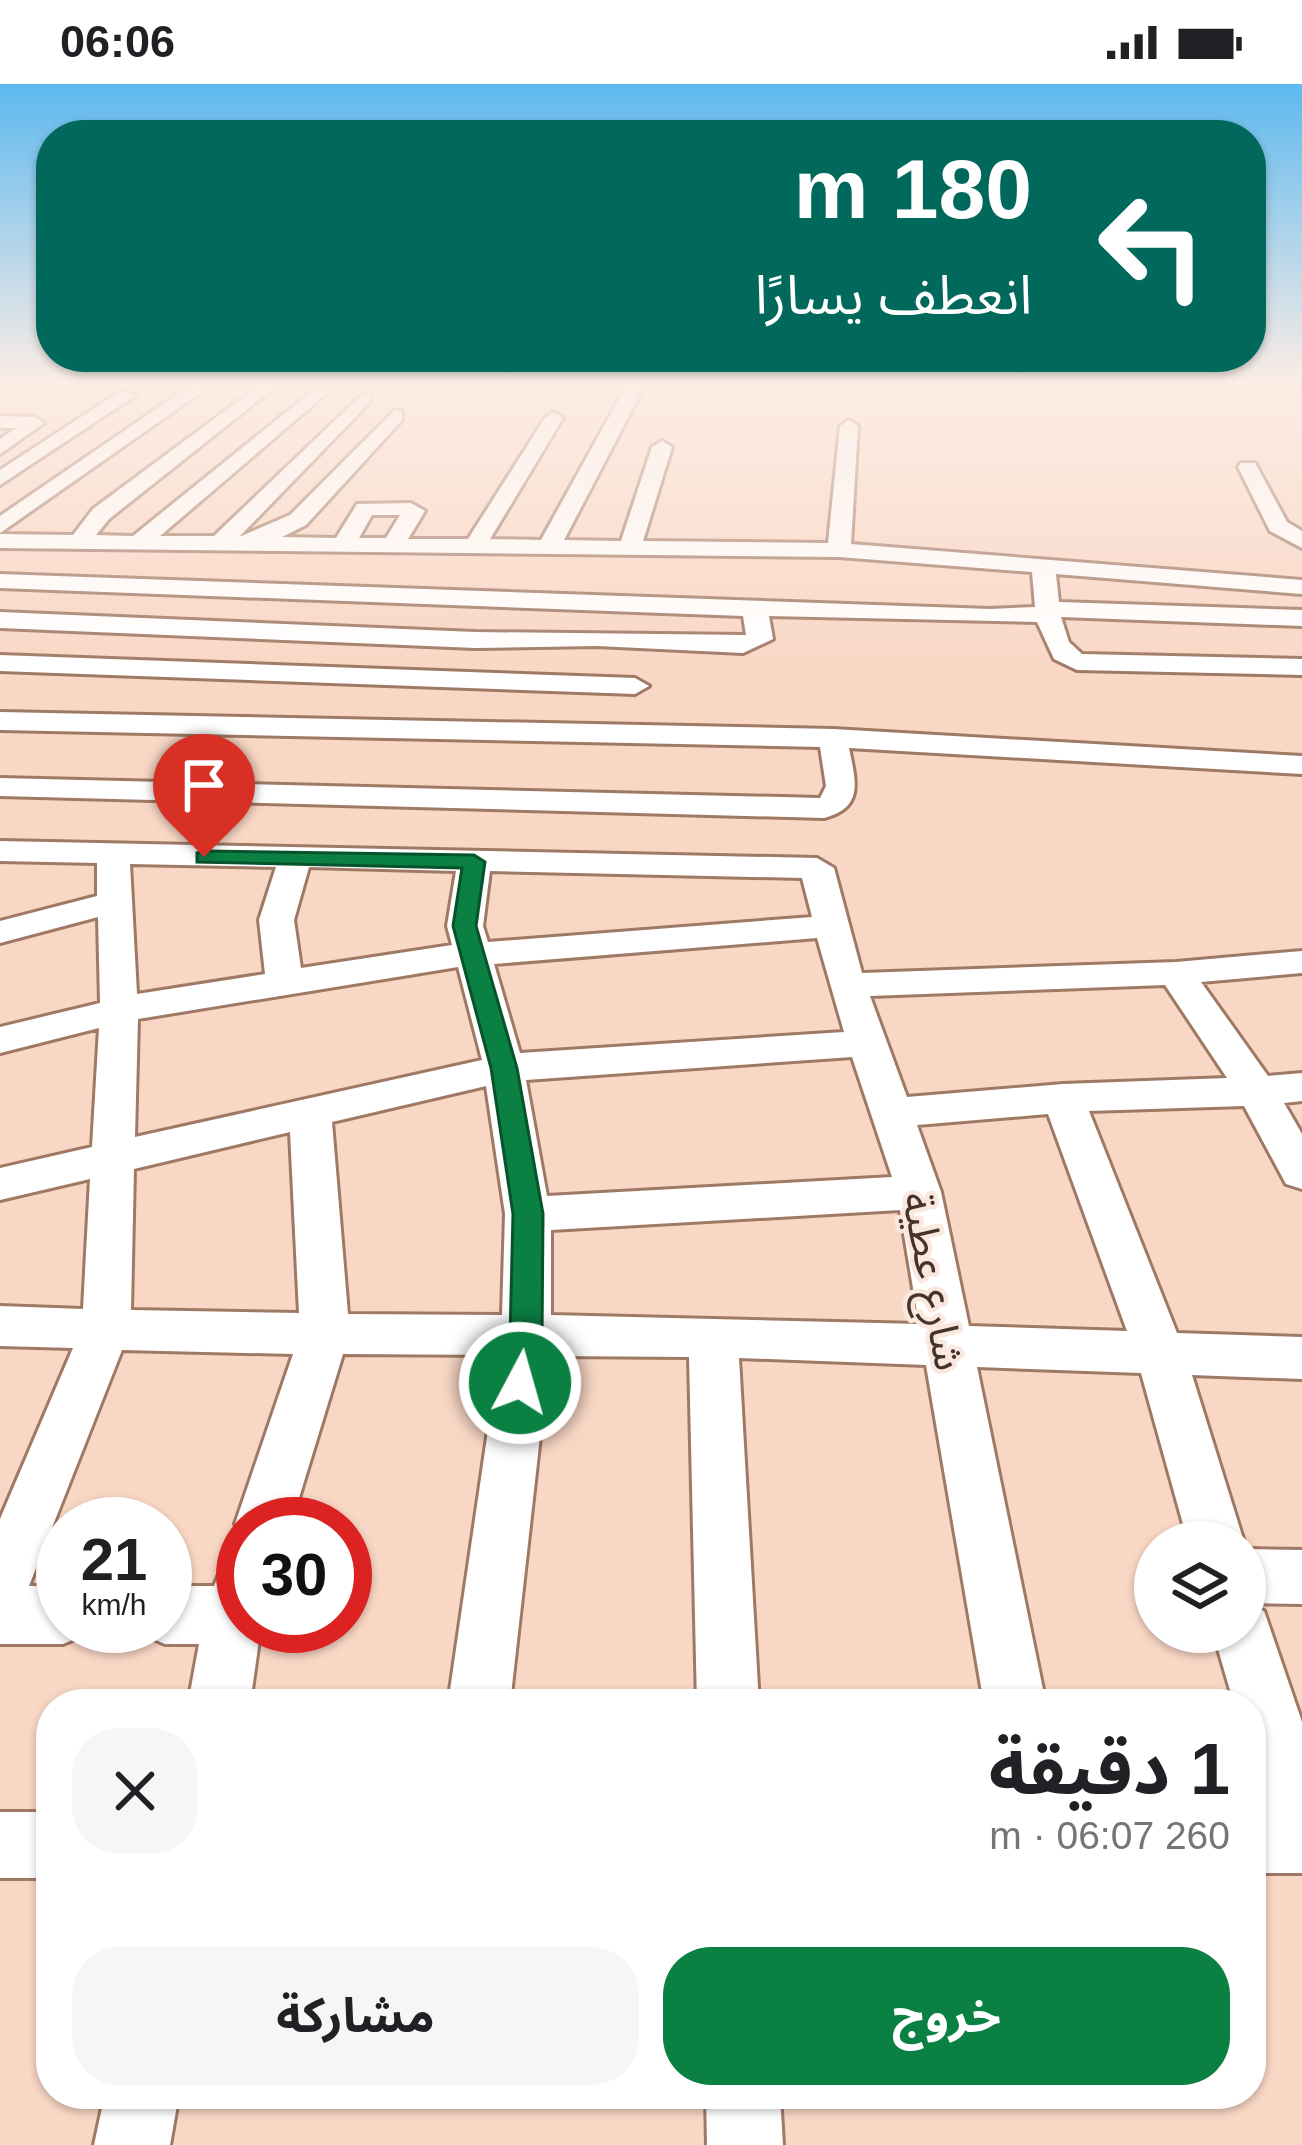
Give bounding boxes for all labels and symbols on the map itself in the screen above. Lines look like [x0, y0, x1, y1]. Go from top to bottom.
pin [153, 734, 255, 857]
street label: شارع عطية [885, 1188, 974, 1376]
position arrow [457, 1320, 583, 1446]
speed limit sign: 30 [216, 1497, 372, 1653]

